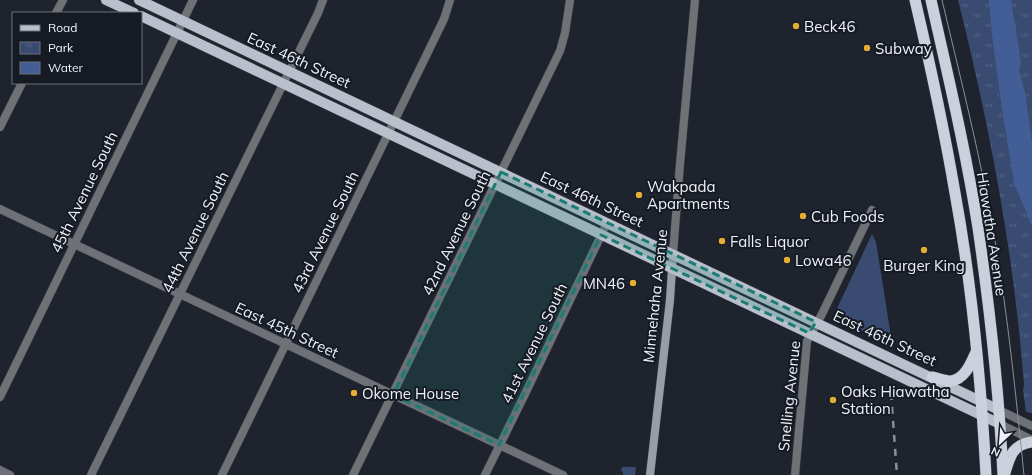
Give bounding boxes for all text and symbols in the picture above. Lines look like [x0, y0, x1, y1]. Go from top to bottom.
legend [12, 12, 142, 84]
place label: Beck46 [804, 17, 856, 36]
text: Road [48, 20, 77, 35]
marker: Beck46 [791, 21, 801, 31]
street label: East 46th Street [244, 28, 354, 92]
place label: Subway [875, 39, 932, 58]
text: Park [48, 40, 74, 55]
marker: Subway [862, 43, 872, 53]
text: Water [48, 60, 84, 75]
street label: 45th Avenue South [46, 128, 122, 256]
street label: 42nd Avenue South [418, 167, 494, 299]
street label: East 46th Street [537, 167, 647, 231]
street label: 44th Avenue South [157, 168, 233, 296]
street label: 43rd Avenue South [287, 168, 363, 296]
street label: Hiawatha Avenue [973, 171, 1011, 297]
place label: Wakpada Apartments [647, 177, 730, 213]
marker: Wakpada Apartments [634, 190, 644, 200]
place label: Cub Foods [811, 207, 884, 226]
marker: Cub Foods [798, 211, 808, 221]
street label: Minnehaha Avenue [639, 228, 671, 364]
place label: Falls Liquor [730, 232, 810, 251]
marker: Falls Liquor [717, 236, 727, 246]
marker: Burger King [919, 245, 929, 255]
place label: Lowa46 [795, 251, 851, 270]
marker: Lowa46 [782, 255, 792, 265]
place label: Burger King [883, 256, 965, 275]
place label: MN46 [583, 274, 625, 293]
marker: MN46 [628, 278, 638, 288]
street label: 41st Avenue South [497, 280, 571, 406]
street label: East 45th Street [232, 298, 342, 362]
street label: East 46th Street [830, 306, 940, 370]
street label: Snelling Avenue [774, 340, 804, 452]
place label: Oaks Hiawatha Station [841, 382, 949, 418]
place label: Okome House [362, 384, 459, 403]
marker: Okome House [349, 388, 359, 398]
marker: Oaks Hiawatha Station [828, 395, 838, 405]
north arrow [980, 423, 1020, 463]
text: N [989, 444, 1002, 460]

